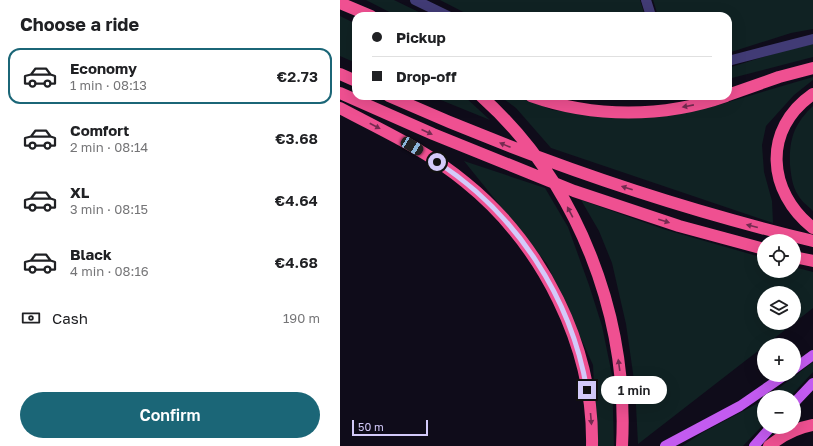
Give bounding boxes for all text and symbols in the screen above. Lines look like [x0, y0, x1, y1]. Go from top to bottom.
text: Choose a ride [20, 13, 139, 35]
text: Pickup [396, 28, 446, 46]
icon: car [22, 58, 58, 94]
text: Economy [70, 59, 137, 77]
text: €2.73 [277, 67, 318, 85]
text: Drop-off [396, 67, 456, 85]
text: 1 min · 08:13 [70, 77, 147, 93]
one-way arrow [682, 103, 694, 109]
icon: car [22, 120, 58, 156]
text: Comfort [70, 121, 129, 139]
one-way arrow [369, 123, 380, 130]
one-way arrow [421, 128, 433, 135]
text: €3.68 [275, 129, 318, 147]
car [399, 135, 425, 157]
text: 2 min · 08:14 [70, 139, 148, 155]
one-way arrow [498, 141, 510, 147]
route start [428, 153, 446, 171]
icon: car [22, 182, 58, 218]
text: XL [70, 183, 89, 201]
one-way arrow [621, 185, 633, 191]
text: €4.64 [275, 191, 318, 209]
text: 3 min · 08:15 [70, 201, 148, 217]
one-way arrow [567, 206, 573, 218]
one-way arrow [659, 218, 671, 224]
one-way arrow [745, 223, 757, 229]
map controls [757, 234, 801, 434]
button: locate [757, 234, 801, 278]
icon: car [22, 244, 58, 280]
text: Black [70, 245, 112, 263]
text: €4.68 [275, 253, 318, 271]
text: 4 min · 08:16 [70, 263, 149, 279]
button: layers [757, 286, 801, 330]
icon: cash [20, 307, 42, 329]
text: Cash [52, 309, 88, 327]
text: 190 m [283, 310, 320, 326]
button: + [757, 338, 801, 382]
one-way arrow [615, 359, 622, 371]
callout: 1 min [601, 376, 667, 404]
route end [578, 381, 596, 399]
text: 1 min [618, 382, 650, 398]
button: − [757, 390, 801, 434]
button: Confirm [20, 392, 320, 438]
one-way arrow [587, 413, 594, 425]
scale bar [352, 418, 428, 437]
text: 50 m [358, 420, 384, 433]

